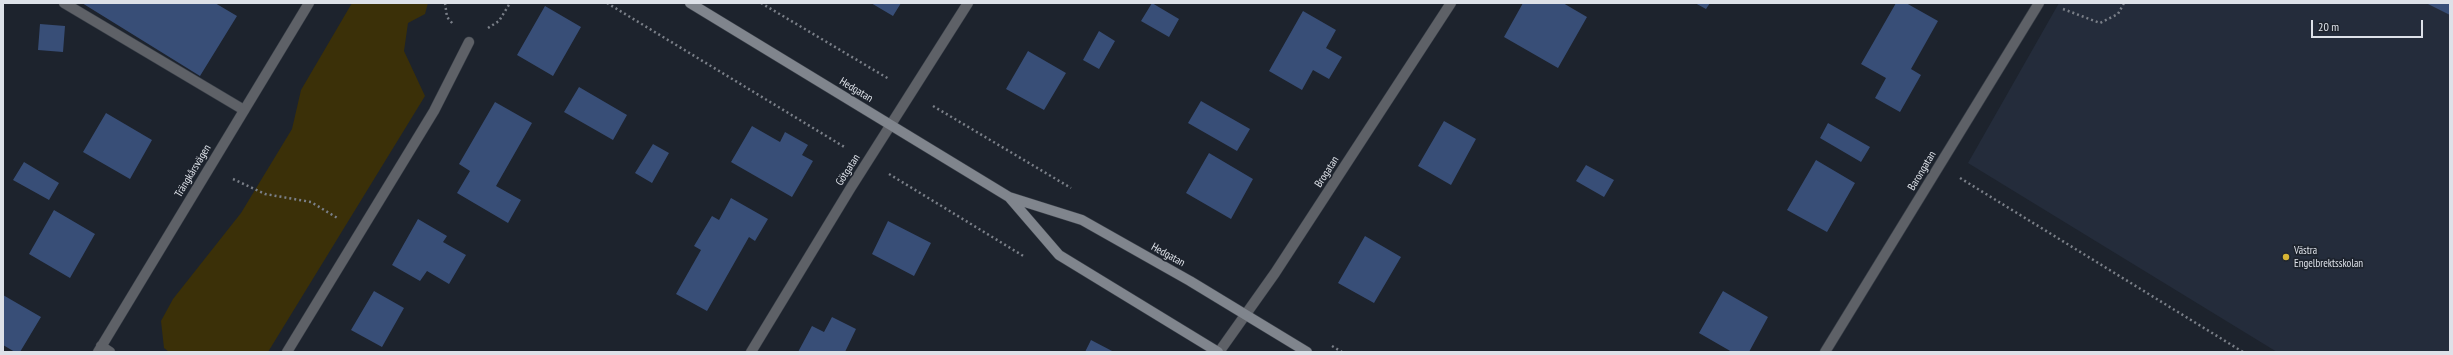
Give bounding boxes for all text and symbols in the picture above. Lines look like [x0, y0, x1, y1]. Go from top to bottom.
scale bar [2313, 12, 2425, 38]
text: 20 m [2318, 19, 2339, 34]
street label: Hedgatan [837, 75, 875, 105]
street label: Trängkårsvägen [172, 142, 214, 200]
street label: Barongatan [1905, 149, 1939, 193]
street label: Götgatan [833, 152, 863, 188]
street label: Brogatan [1312, 154, 1342, 190]
street label: Hedgatan [1149, 240, 1187, 270]
place label: Västra Engelbrektsskolan [2294, 244, 2363, 270]
marker: Västra Engelbrektsskolan [2281, 252, 2291, 262]

